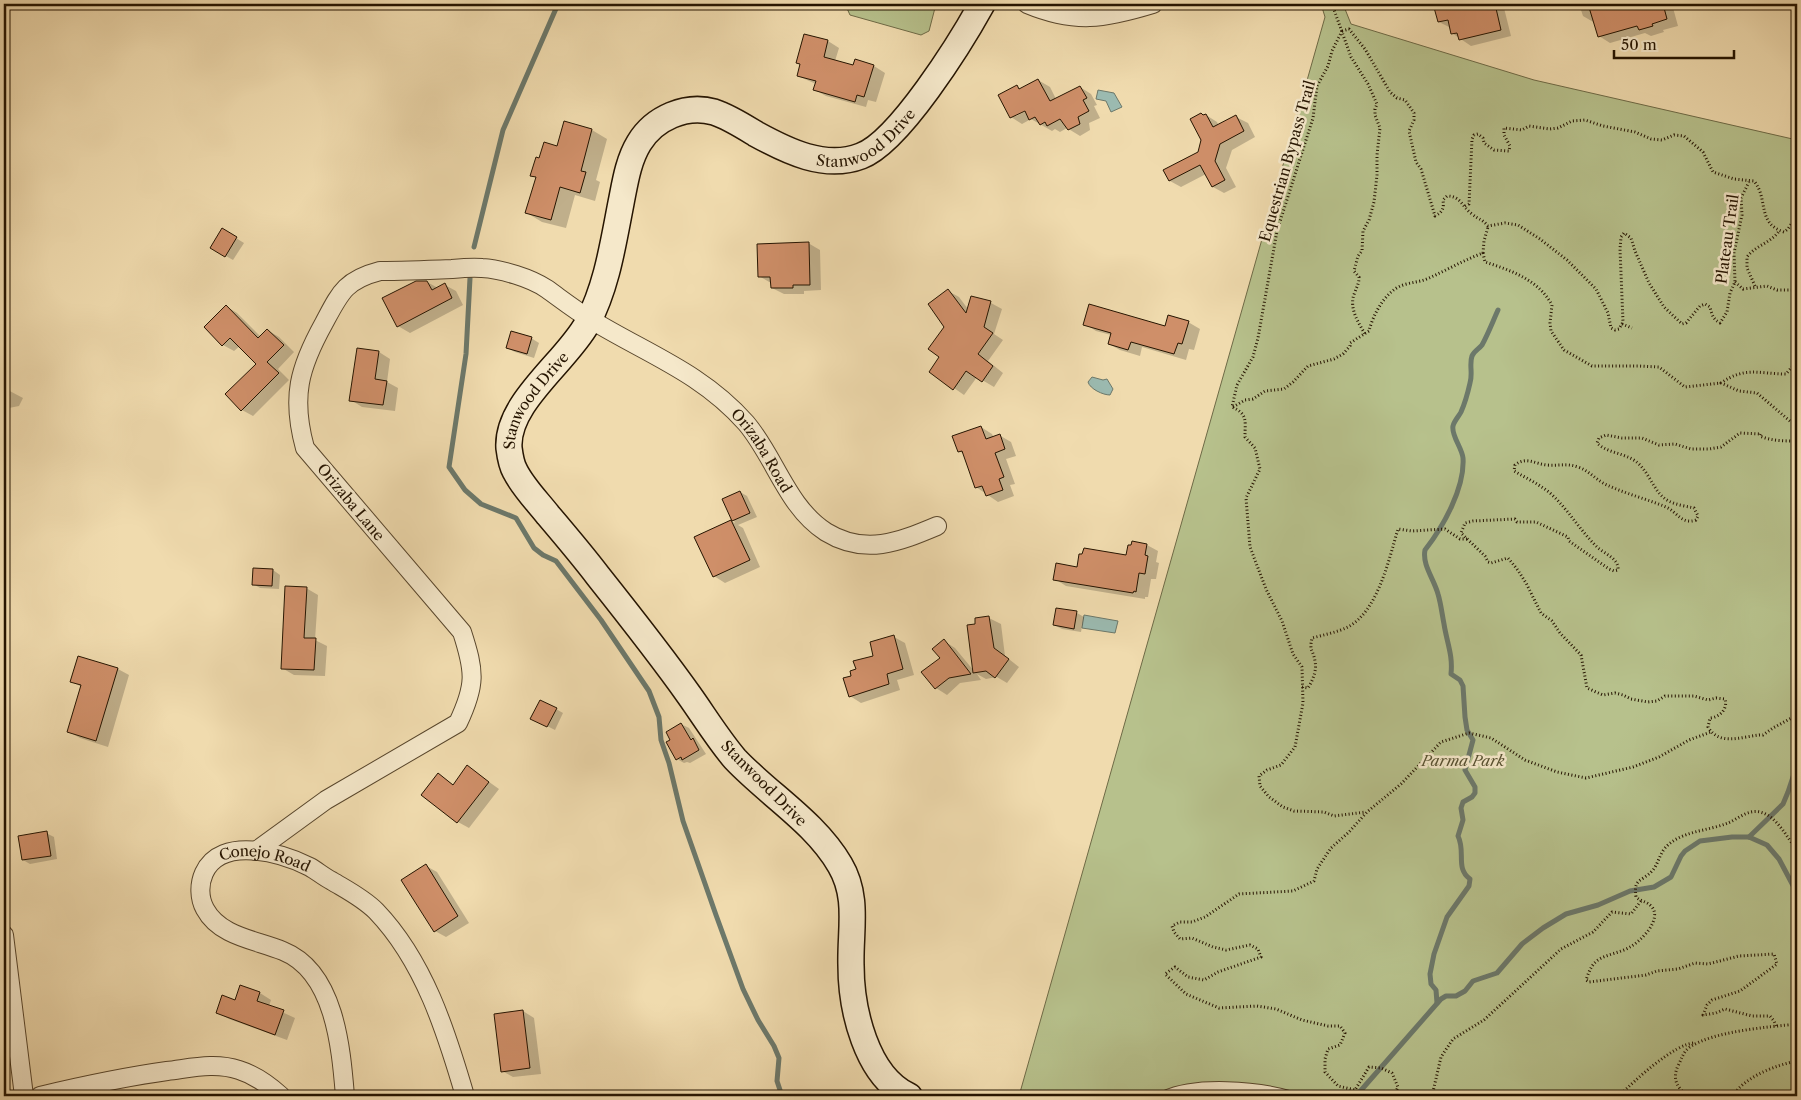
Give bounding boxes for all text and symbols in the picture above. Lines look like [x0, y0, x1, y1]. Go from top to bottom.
scale bar [1614, 28, 1734, 60]
text: 50 m [1621, 35, 1657, 54]
street label: Equestrian Bypass Trail [1255, 78, 1319, 244]
street label: Stanwood Drive [815, 105, 919, 170]
street label: Plateau Trail [1711, 192, 1743, 285]
street label: Stanwood Drive [499, 347, 572, 449]
street label: Orizaba Road [727, 404, 796, 496]
street label: Orizaba Lane [313, 459, 389, 545]
street label: Stanwood Drive [717, 736, 811, 830]
park label: Parma Park [1420, 751, 1505, 770]
street label: Conejo Road [216, 841, 314, 875]

